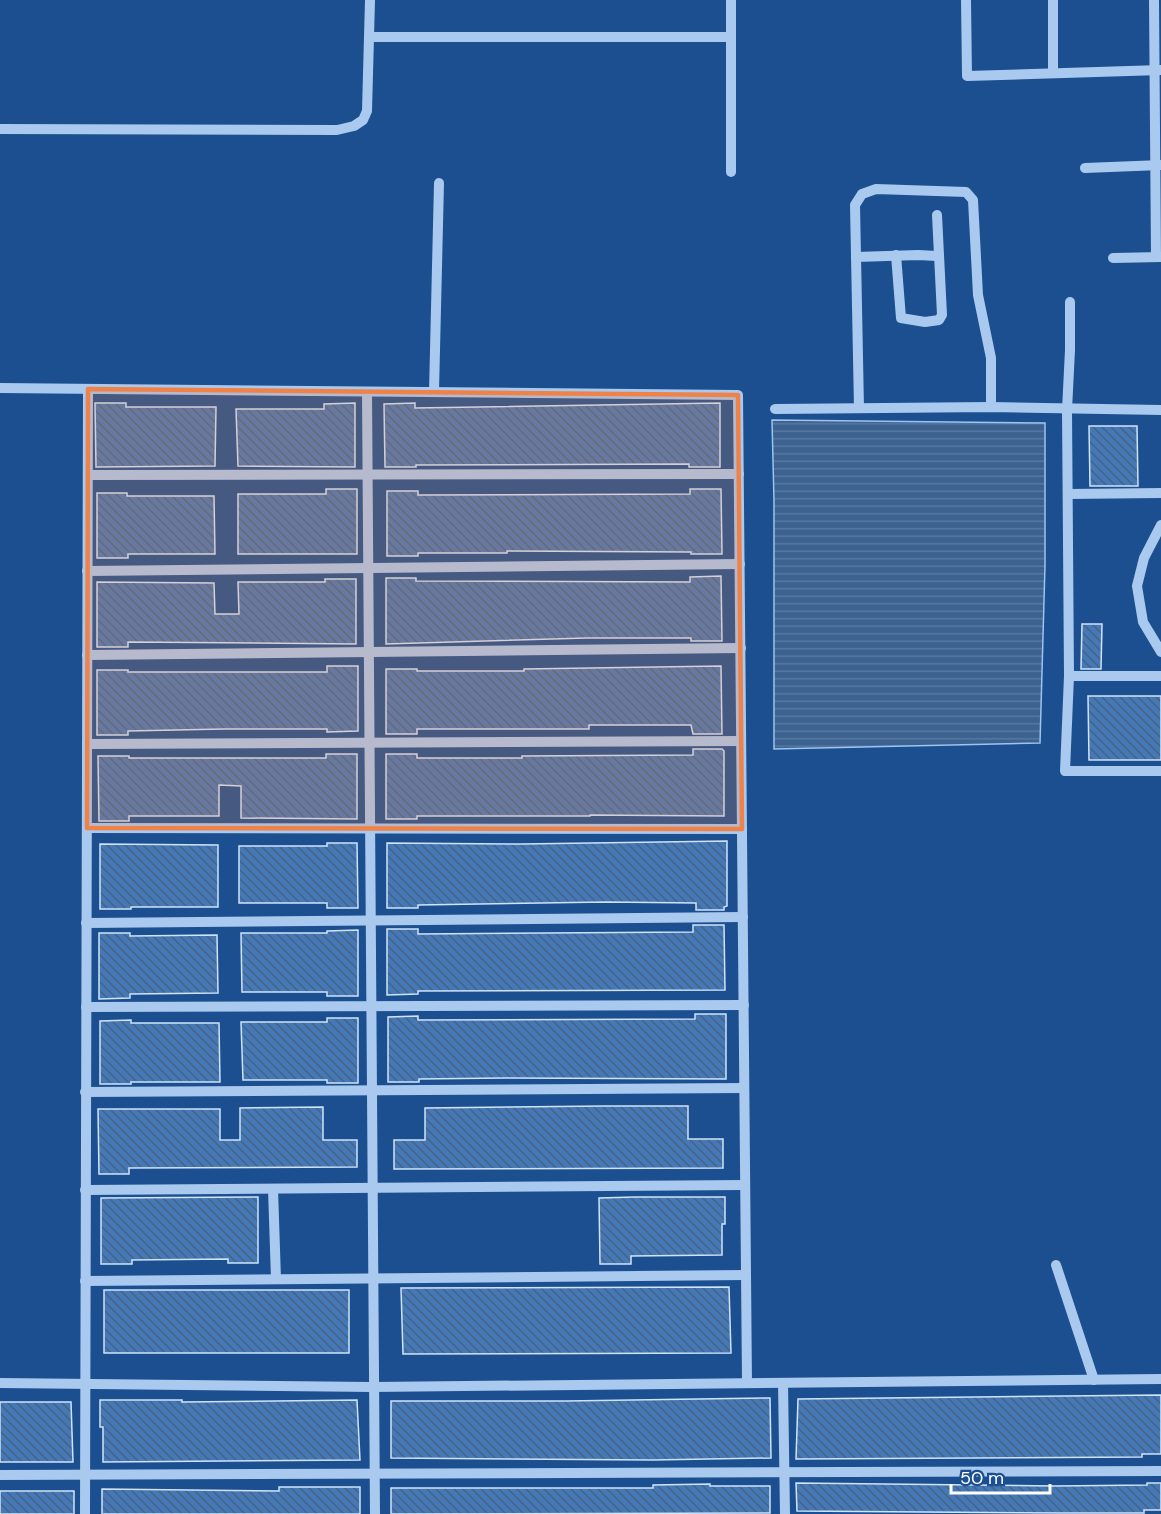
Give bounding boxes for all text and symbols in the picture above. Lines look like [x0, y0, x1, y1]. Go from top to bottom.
scale bar [951, 1457, 1050, 1495]
text: 50 m [960, 1466, 1004, 1490]

